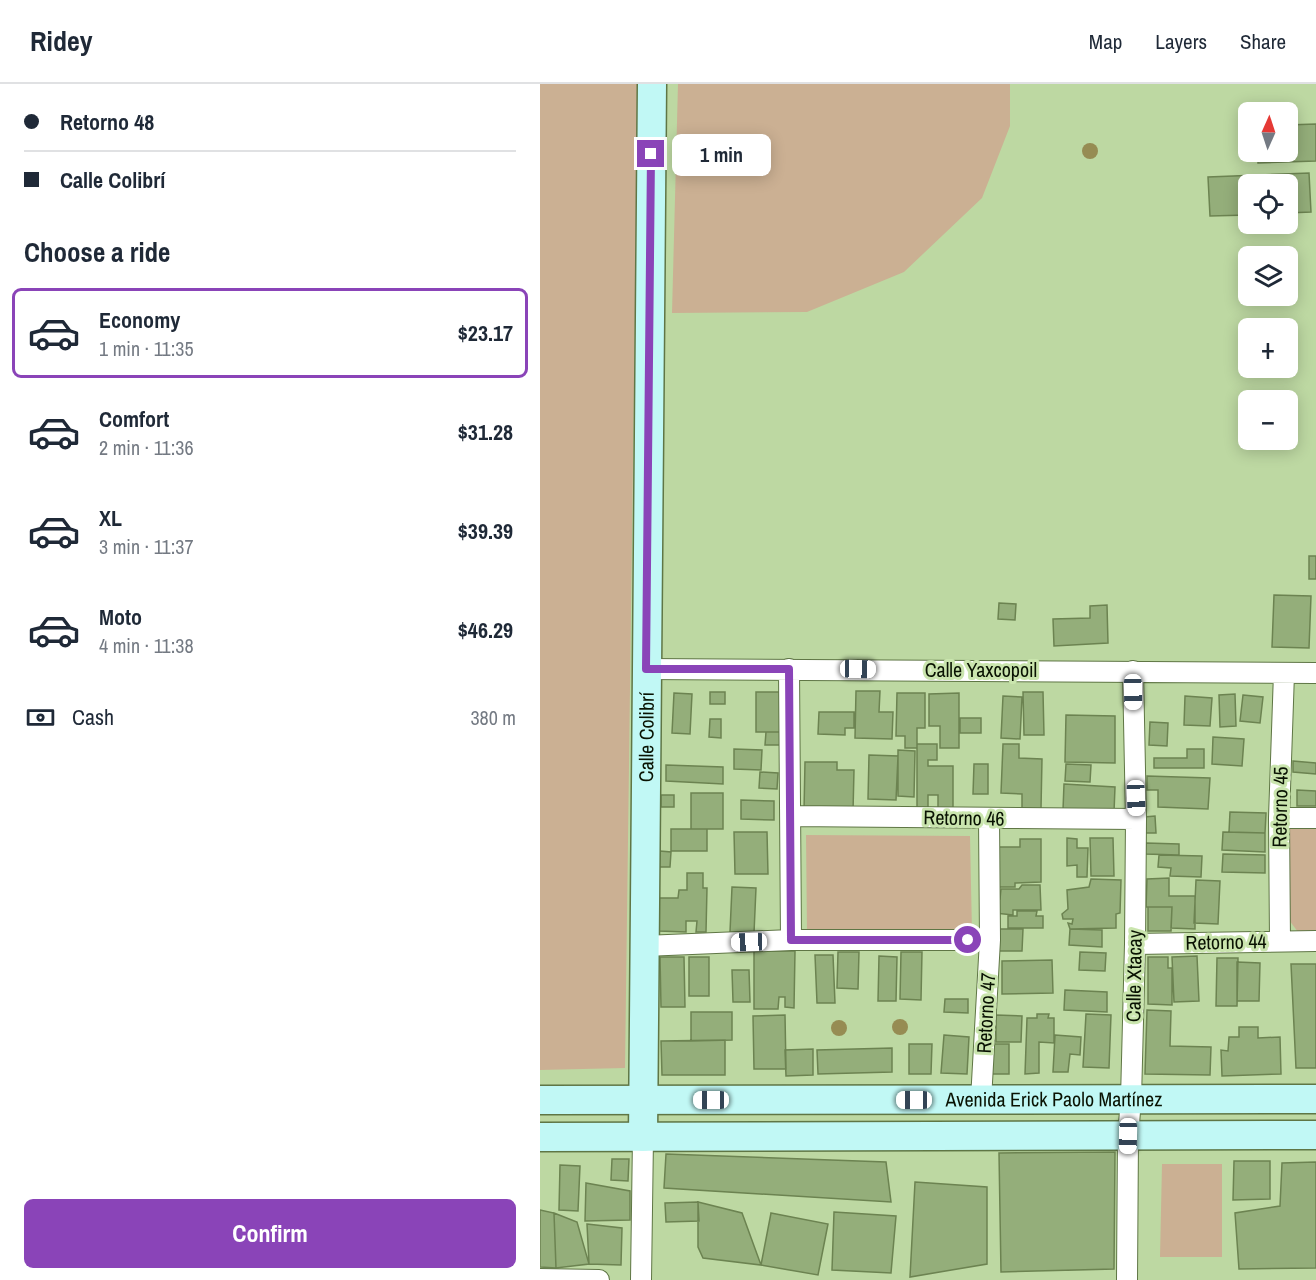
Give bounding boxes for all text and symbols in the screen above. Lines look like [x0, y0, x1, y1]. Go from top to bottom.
text: Ridey [30, 22, 93, 60]
text: Map [1089, 27, 1122, 56]
text: Layers [1155, 27, 1207, 56]
text: Share [1240, 27, 1286, 56]
north arrow [1238, 102, 1298, 162]
map controls [1238, 102, 1298, 450]
text: Retorno 48 [60, 107, 154, 137]
callout: 1 min [672, 133, 771, 175]
route end [637, 140, 664, 167]
text: 1 min [700, 141, 743, 168]
text: Calle Colibrí [60, 165, 165, 195]
button: locate [1238, 174, 1298, 234]
text: Choose a ride [24, 234, 170, 270]
button: layers [1238, 246, 1298, 306]
text: Economy [99, 305, 180, 335]
icon: car [27, 306, 81, 360]
text: $23.17 [458, 318, 513, 348]
button: + [1238, 318, 1298, 378]
text: 1 min · 11:35 [99, 335, 194, 362]
button: − [1238, 390, 1298, 450]
text: Comfort [99, 404, 169, 434]
icon: car [27, 405, 81, 459]
text: $31.28 [458, 417, 513, 447]
text: 2 min · 11:36 [99, 434, 194, 461]
text: XL [99, 503, 122, 533]
icon: car [27, 504, 81, 558]
text: $39.39 [458, 516, 513, 546]
text: 3 min · 11:37 [99, 533, 194, 560]
text: Moto [99, 602, 142, 632]
icon: car [27, 603, 81, 657]
text: $46.29 [458, 615, 513, 645]
text: 4 min · 11:38 [99, 632, 194, 659]
street label: Calle Yaxcopoil [925, 656, 1037, 683]
car [840, 660, 876, 678]
car [1124, 674, 1142, 710]
street label: Calle Colibrí [632, 691, 660, 782]
icon: cash [24, 701, 57, 734]
text: Cash [72, 702, 114, 732]
text: 380 m [470, 704, 516, 731]
street label: Retorno 45 [1265, 766, 1294, 848]
car [1126, 780, 1146, 816]
street label: Retorno 46 [923, 803, 1005, 832]
route start [954, 926, 981, 953]
street label: Retorno 44 [1185, 927, 1267, 956]
street label: Calle Xtacay [1119, 929, 1148, 1022]
car [731, 932, 767, 952]
street label: Retorno 47 [970, 972, 1001, 1054]
street label: Avenida Erick Paolo Martínez [945, 1085, 1162, 1112]
car [693, 1091, 729, 1109]
car [896, 1091, 932, 1109]
car [1119, 1118, 1137, 1154]
button: Confirm [24, 1199, 516, 1268]

